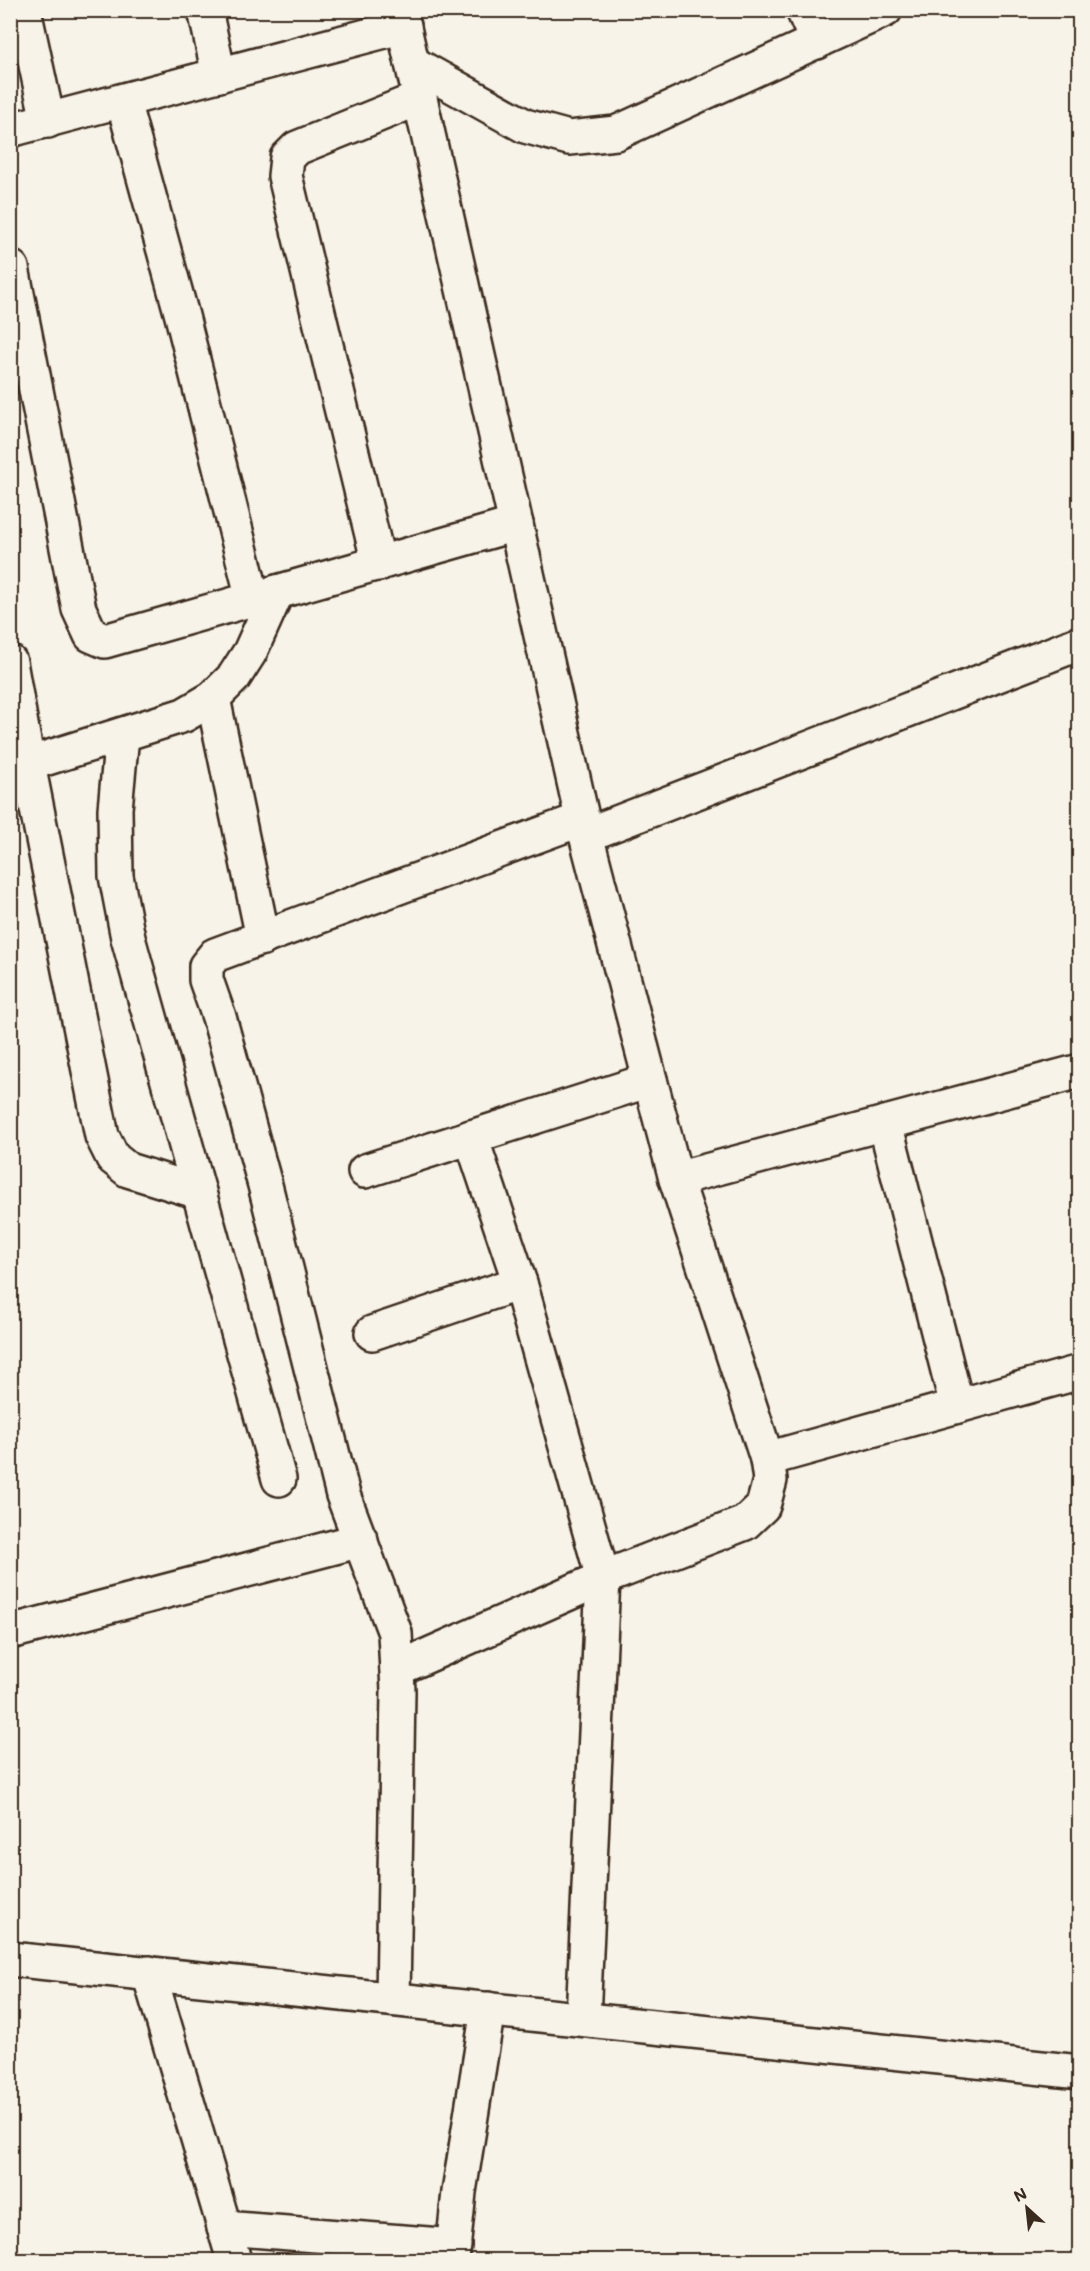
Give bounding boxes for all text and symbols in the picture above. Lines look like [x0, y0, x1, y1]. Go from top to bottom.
north arrow [997, 2178, 1057, 2238]
text: N [1010, 2182, 1030, 2206]

